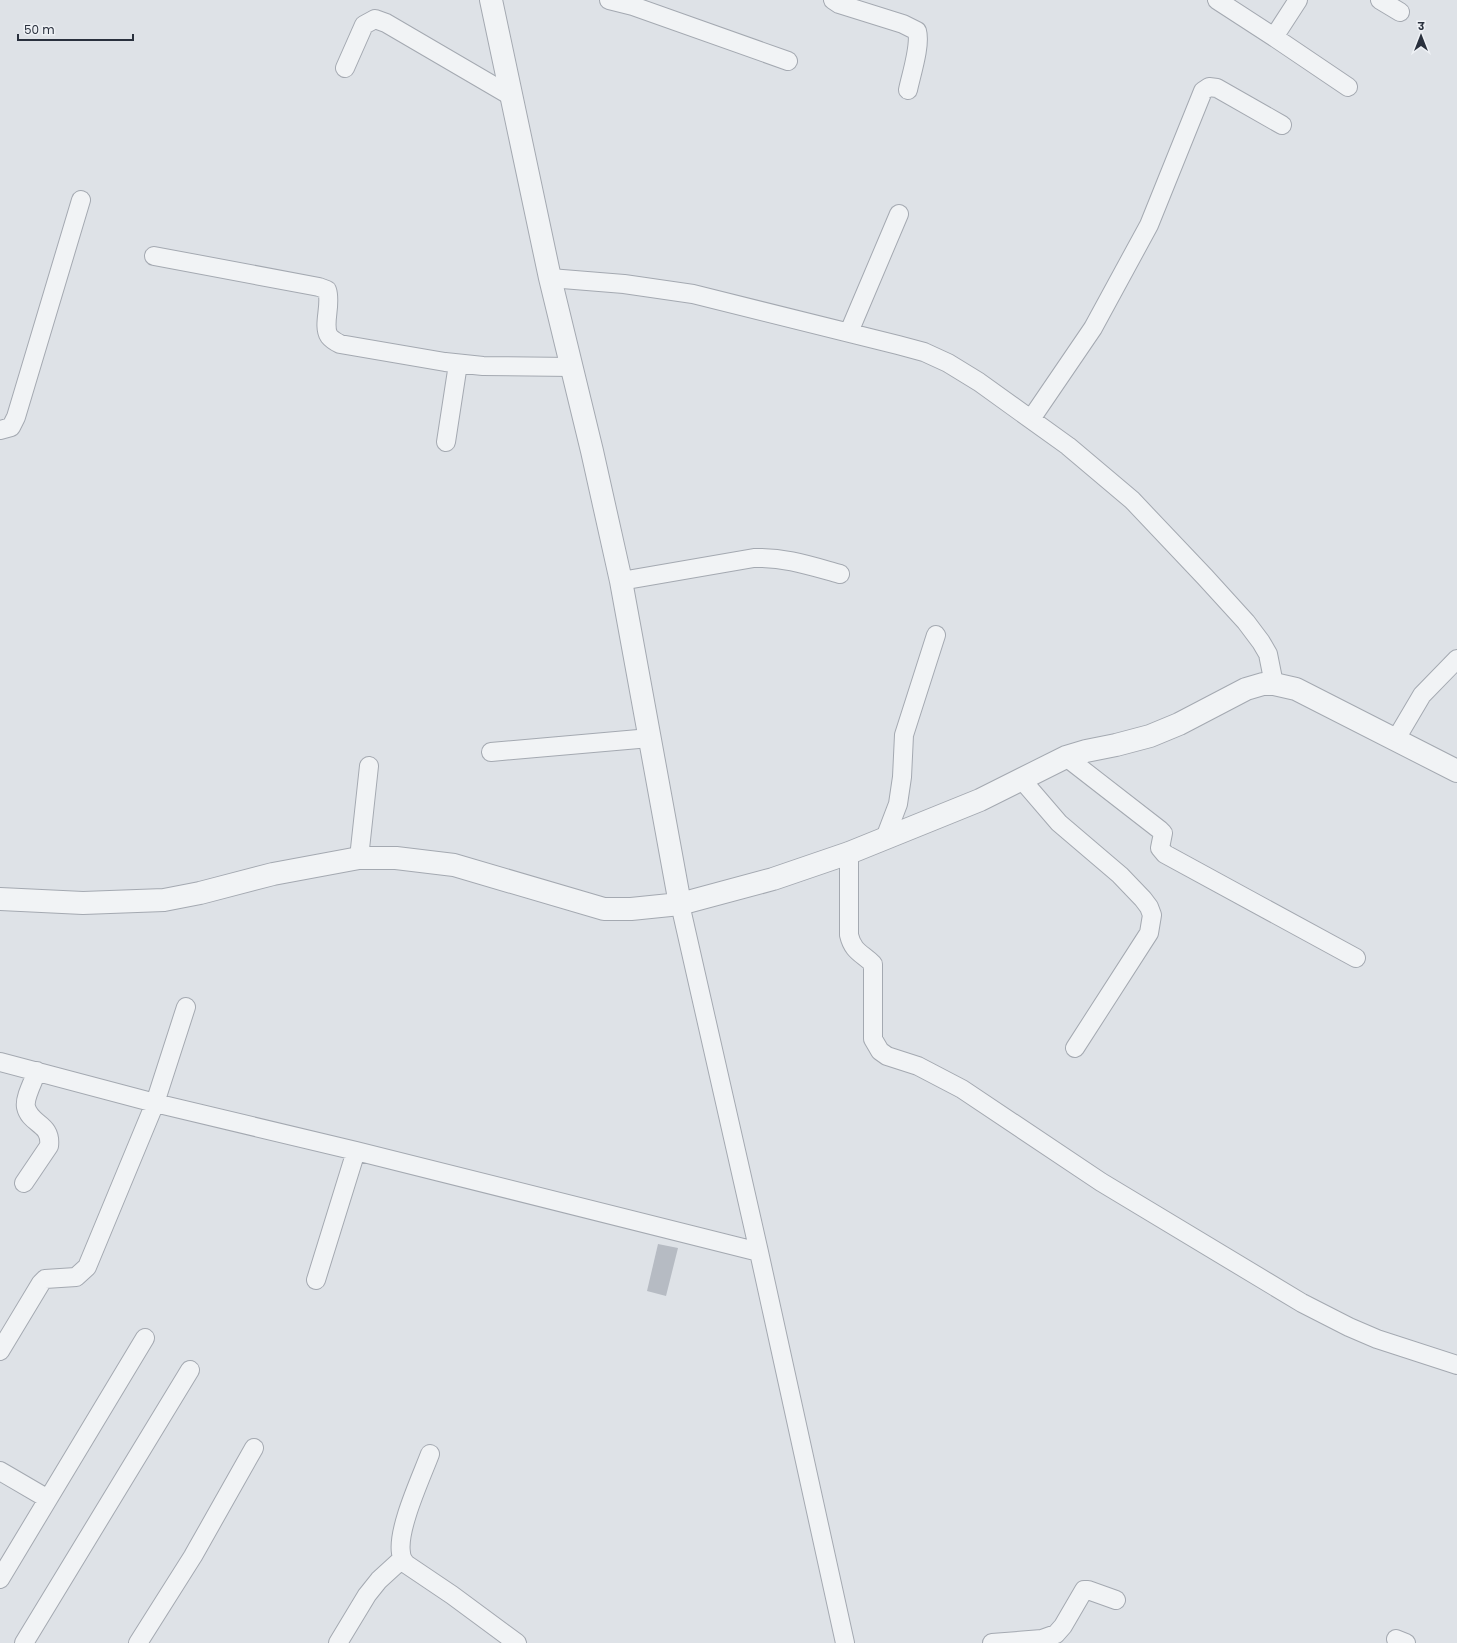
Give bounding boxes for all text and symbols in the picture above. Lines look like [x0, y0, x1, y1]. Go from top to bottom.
scale bar [18, 16, 133, 42]
north arrow [1401, 16, 1441, 56]
text: उ [1417, 18, 1425, 34]
text: 50 m [24, 21, 55, 38]

